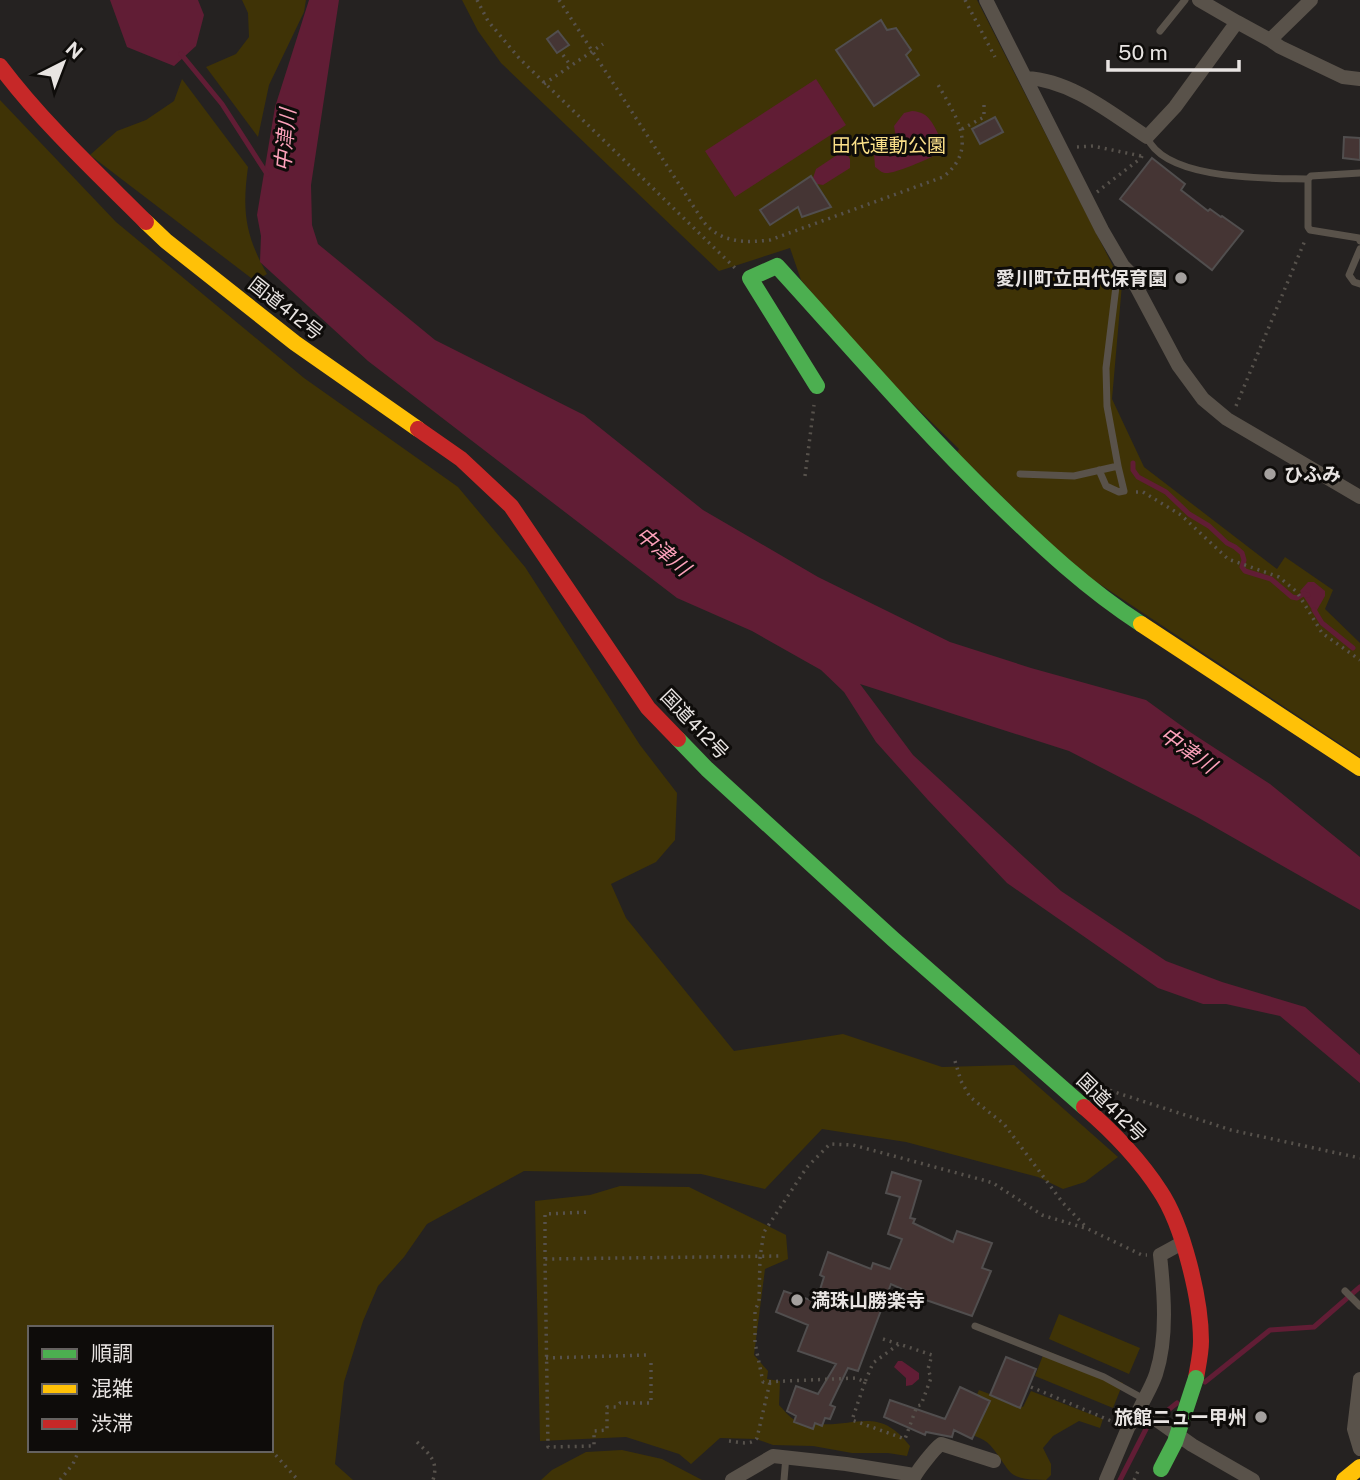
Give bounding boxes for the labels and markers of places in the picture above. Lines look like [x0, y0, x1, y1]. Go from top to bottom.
place label: 愛川町立田代保育園 [996, 267, 1167, 289]
marker: 愛川町立田代保育園 [1173, 270, 1189, 286]
place label: ひふみ [1284, 463, 1341, 485]
marker: ひふみ [1262, 466, 1278, 482]
place label: 満珠山勝楽寺 [811, 1289, 925, 1311]
marker: 満珠山勝楽寺 [789, 1292, 805, 1308]
place label: 旅館ニュー甲州 [1114, 1406, 1247, 1428]
marker: 旅館ニュー甲州 [1253, 1409, 1269, 1425]

